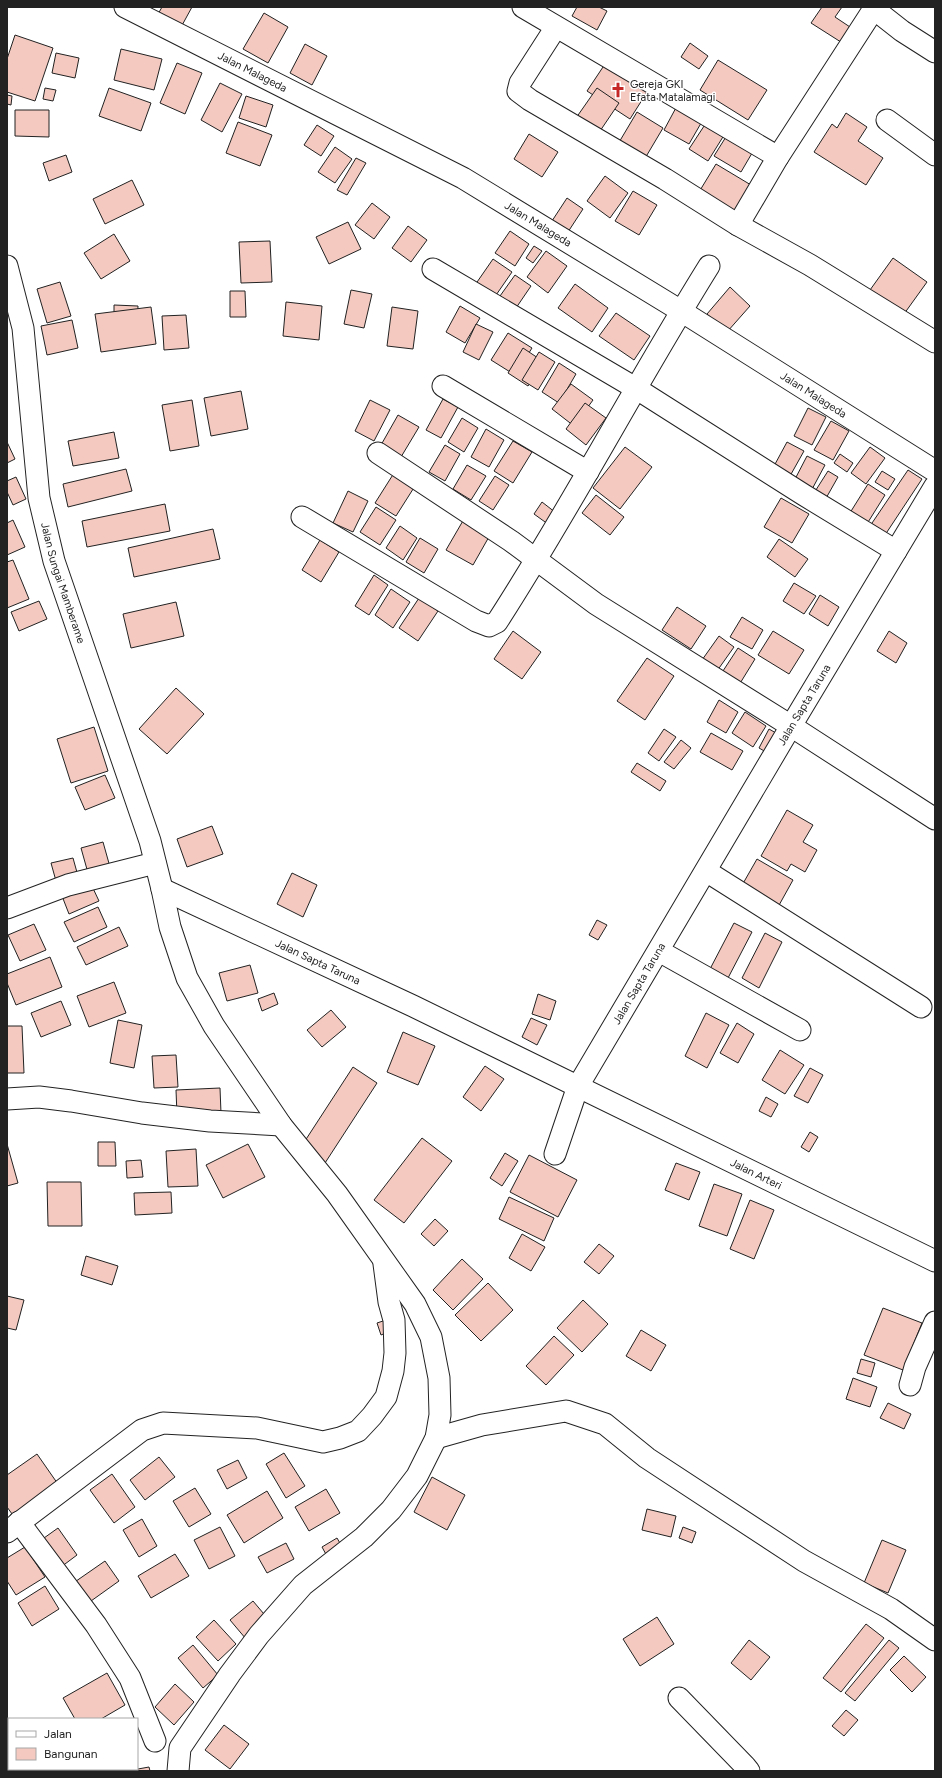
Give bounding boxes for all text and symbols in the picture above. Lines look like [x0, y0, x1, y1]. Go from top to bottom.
street label: Jalan Malageda [216, 49, 289, 95]
place label: Gereja GKI Efata Matalamagi [630, 78, 715, 104]
church icon: Gereja GKI Efata Matalamagi [609, 81, 627, 99]
street label: Jalan Malageda [502, 199, 574, 250]
street label: Jalan Malageda [778, 369, 849, 421]
street label: Jalan Sungai Mamberame [38, 521, 88, 645]
street label: Jalan Sapta Taruna [775, 662, 834, 748]
street label: Jalan Sapta Taruna [273, 937, 362, 988]
street label: Jalan Sapta Taruna [610, 941, 668, 1027]
street label: Jalan Arteri [728, 1156, 784, 1192]
legend [8, 1718, 138, 1770]
text: Jalan [44, 1727, 72, 1741]
text: Bangunan [44, 1747, 98, 1761]

